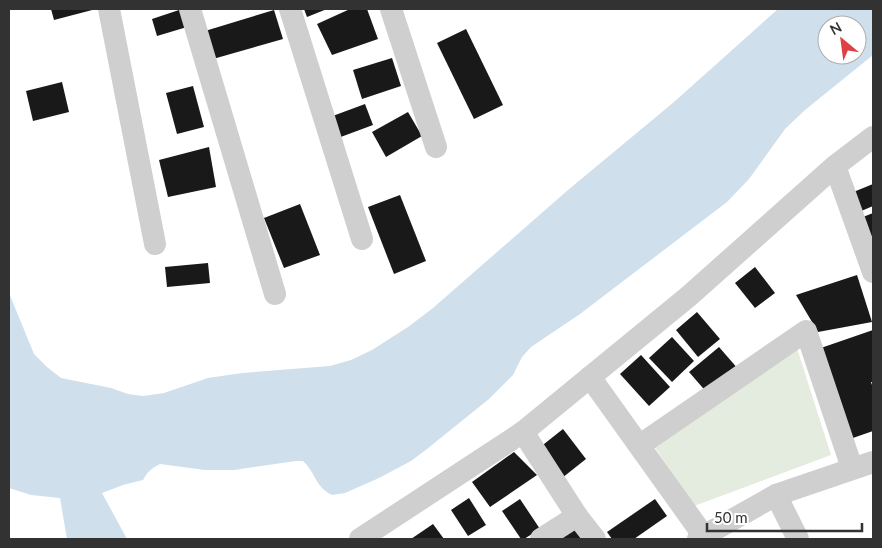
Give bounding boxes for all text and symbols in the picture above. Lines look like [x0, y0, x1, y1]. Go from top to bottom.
north arrow [817, 15, 867, 65]
text: N [827, 18, 844, 38]
scale bar [707, 500, 862, 532]
text: 50 m [714, 508, 748, 526]

